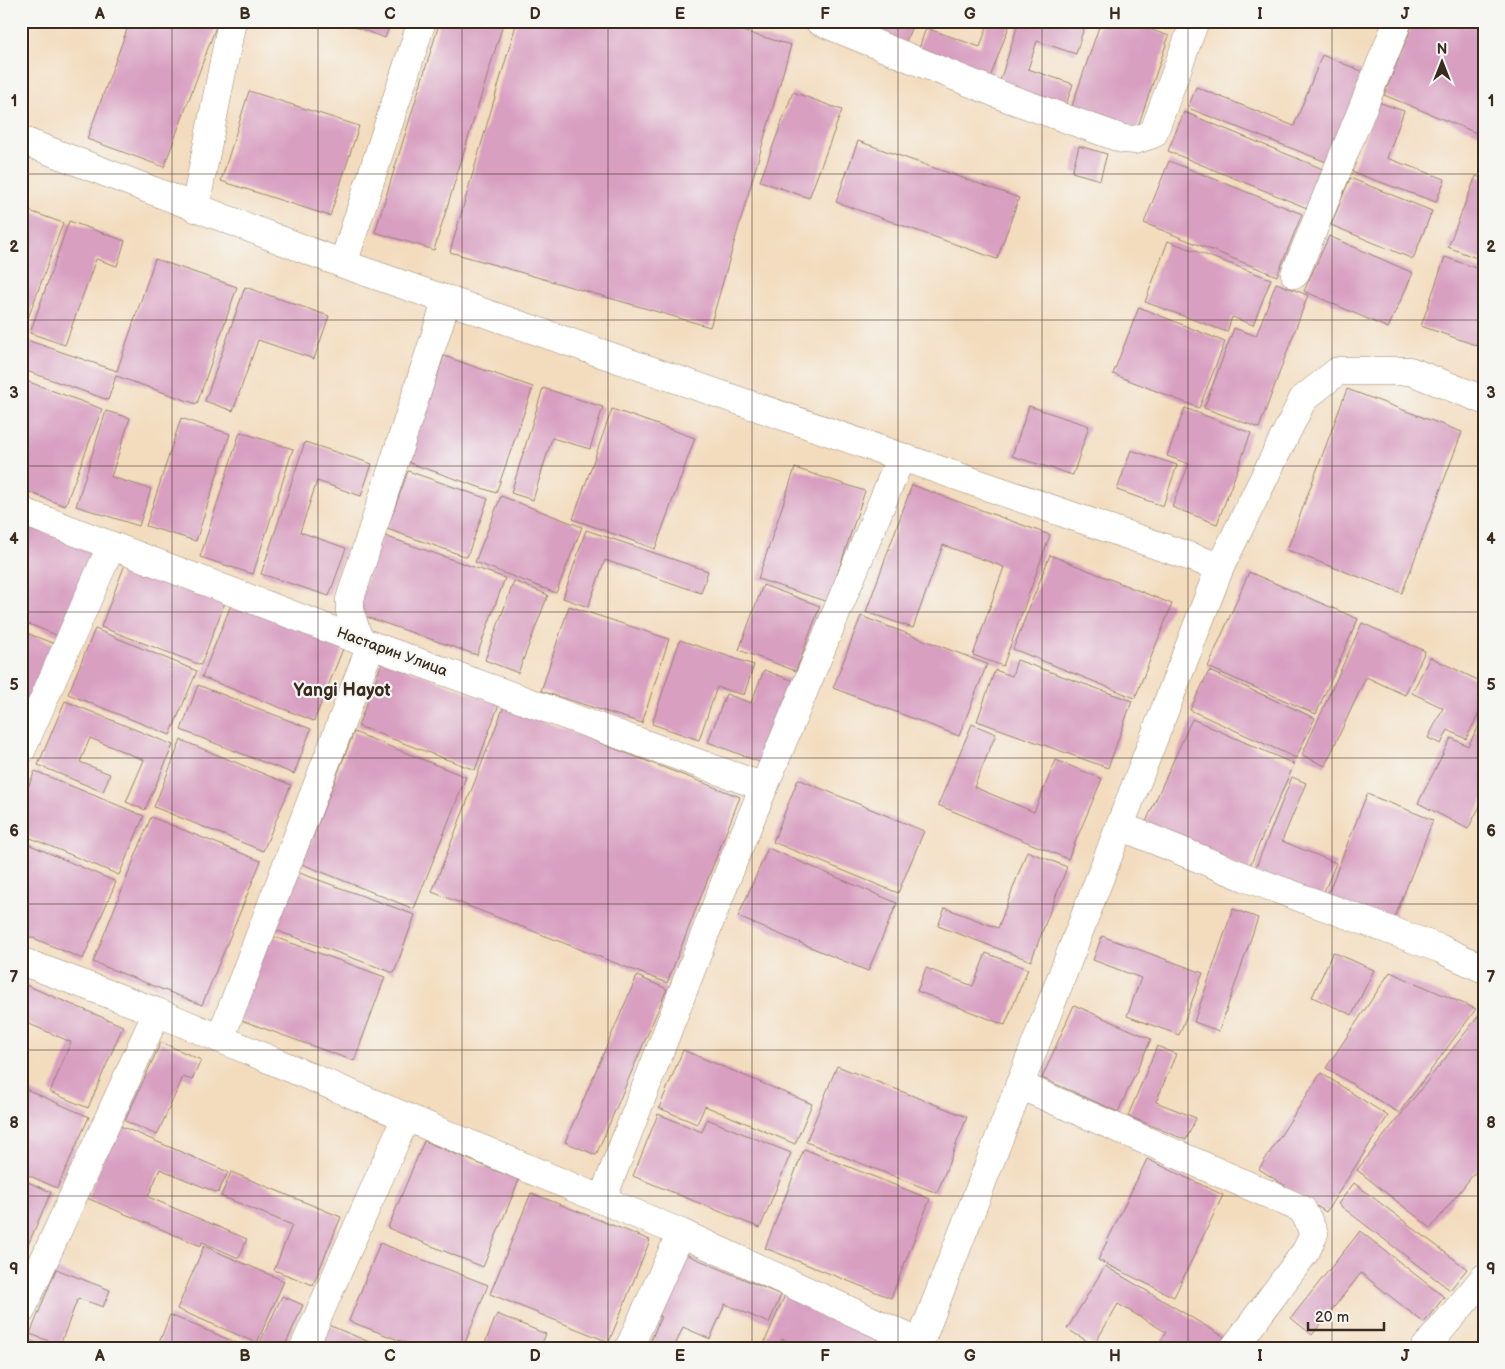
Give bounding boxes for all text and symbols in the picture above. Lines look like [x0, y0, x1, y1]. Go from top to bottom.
text: A [94, 5, 105, 24]
text: B [239, 5, 251, 24]
text: C [384, 5, 396, 24]
text: D [529, 5, 541, 24]
text: E [675, 5, 685, 24]
text: F [820, 5, 830, 24]
text: G [964, 5, 976, 24]
text: H [1109, 5, 1121, 24]
text: I [1257, 5, 1263, 24]
text: J [1401, 5, 1410, 24]
north arrow [1418, 38, 1468, 88]
text: N [1437, 41, 1447, 58]
text: 1 [11, 92, 17, 111]
text: 1 [1488, 92, 1494, 111]
text: 2 [9, 238, 19, 257]
text: 2 [1486, 238, 1496, 257]
text: 3 [9, 384, 19, 403]
text: 3 [1486, 384, 1496, 403]
text: 4 [9, 530, 19, 549]
text: 4 [1486, 530, 1496, 549]
street label: Настарин Улица [334, 623, 450, 681]
text: 5 [9, 676, 19, 695]
text: 5 [1486, 676, 1496, 695]
district label: Yangi Hayot [293, 680, 391, 701]
text: 6 [9, 822, 19, 841]
text: 6 [1486, 822, 1496, 841]
text: 7 [10, 968, 19, 987]
text: 7 [1487, 968, 1496, 987]
text: 8 [9, 1114, 19, 1133]
text: 8 [1486, 1114, 1496, 1133]
text: 9 [9, 1260, 19, 1279]
text: 9 [1486, 1260, 1496, 1279]
scale bar [1308, 1299, 1384, 1331]
text: 20 m [1315, 1308, 1349, 1327]
text: A [94, 1347, 105, 1366]
text: B [239, 1347, 251, 1366]
text: C [384, 1347, 396, 1366]
text: D [529, 1347, 541, 1366]
text: E [675, 1347, 685, 1366]
text: F [820, 1347, 830, 1366]
text: G [964, 1347, 976, 1366]
text: H [1109, 1347, 1121, 1366]
text: I [1257, 1347, 1263, 1366]
text: J [1401, 1347, 1410, 1366]

